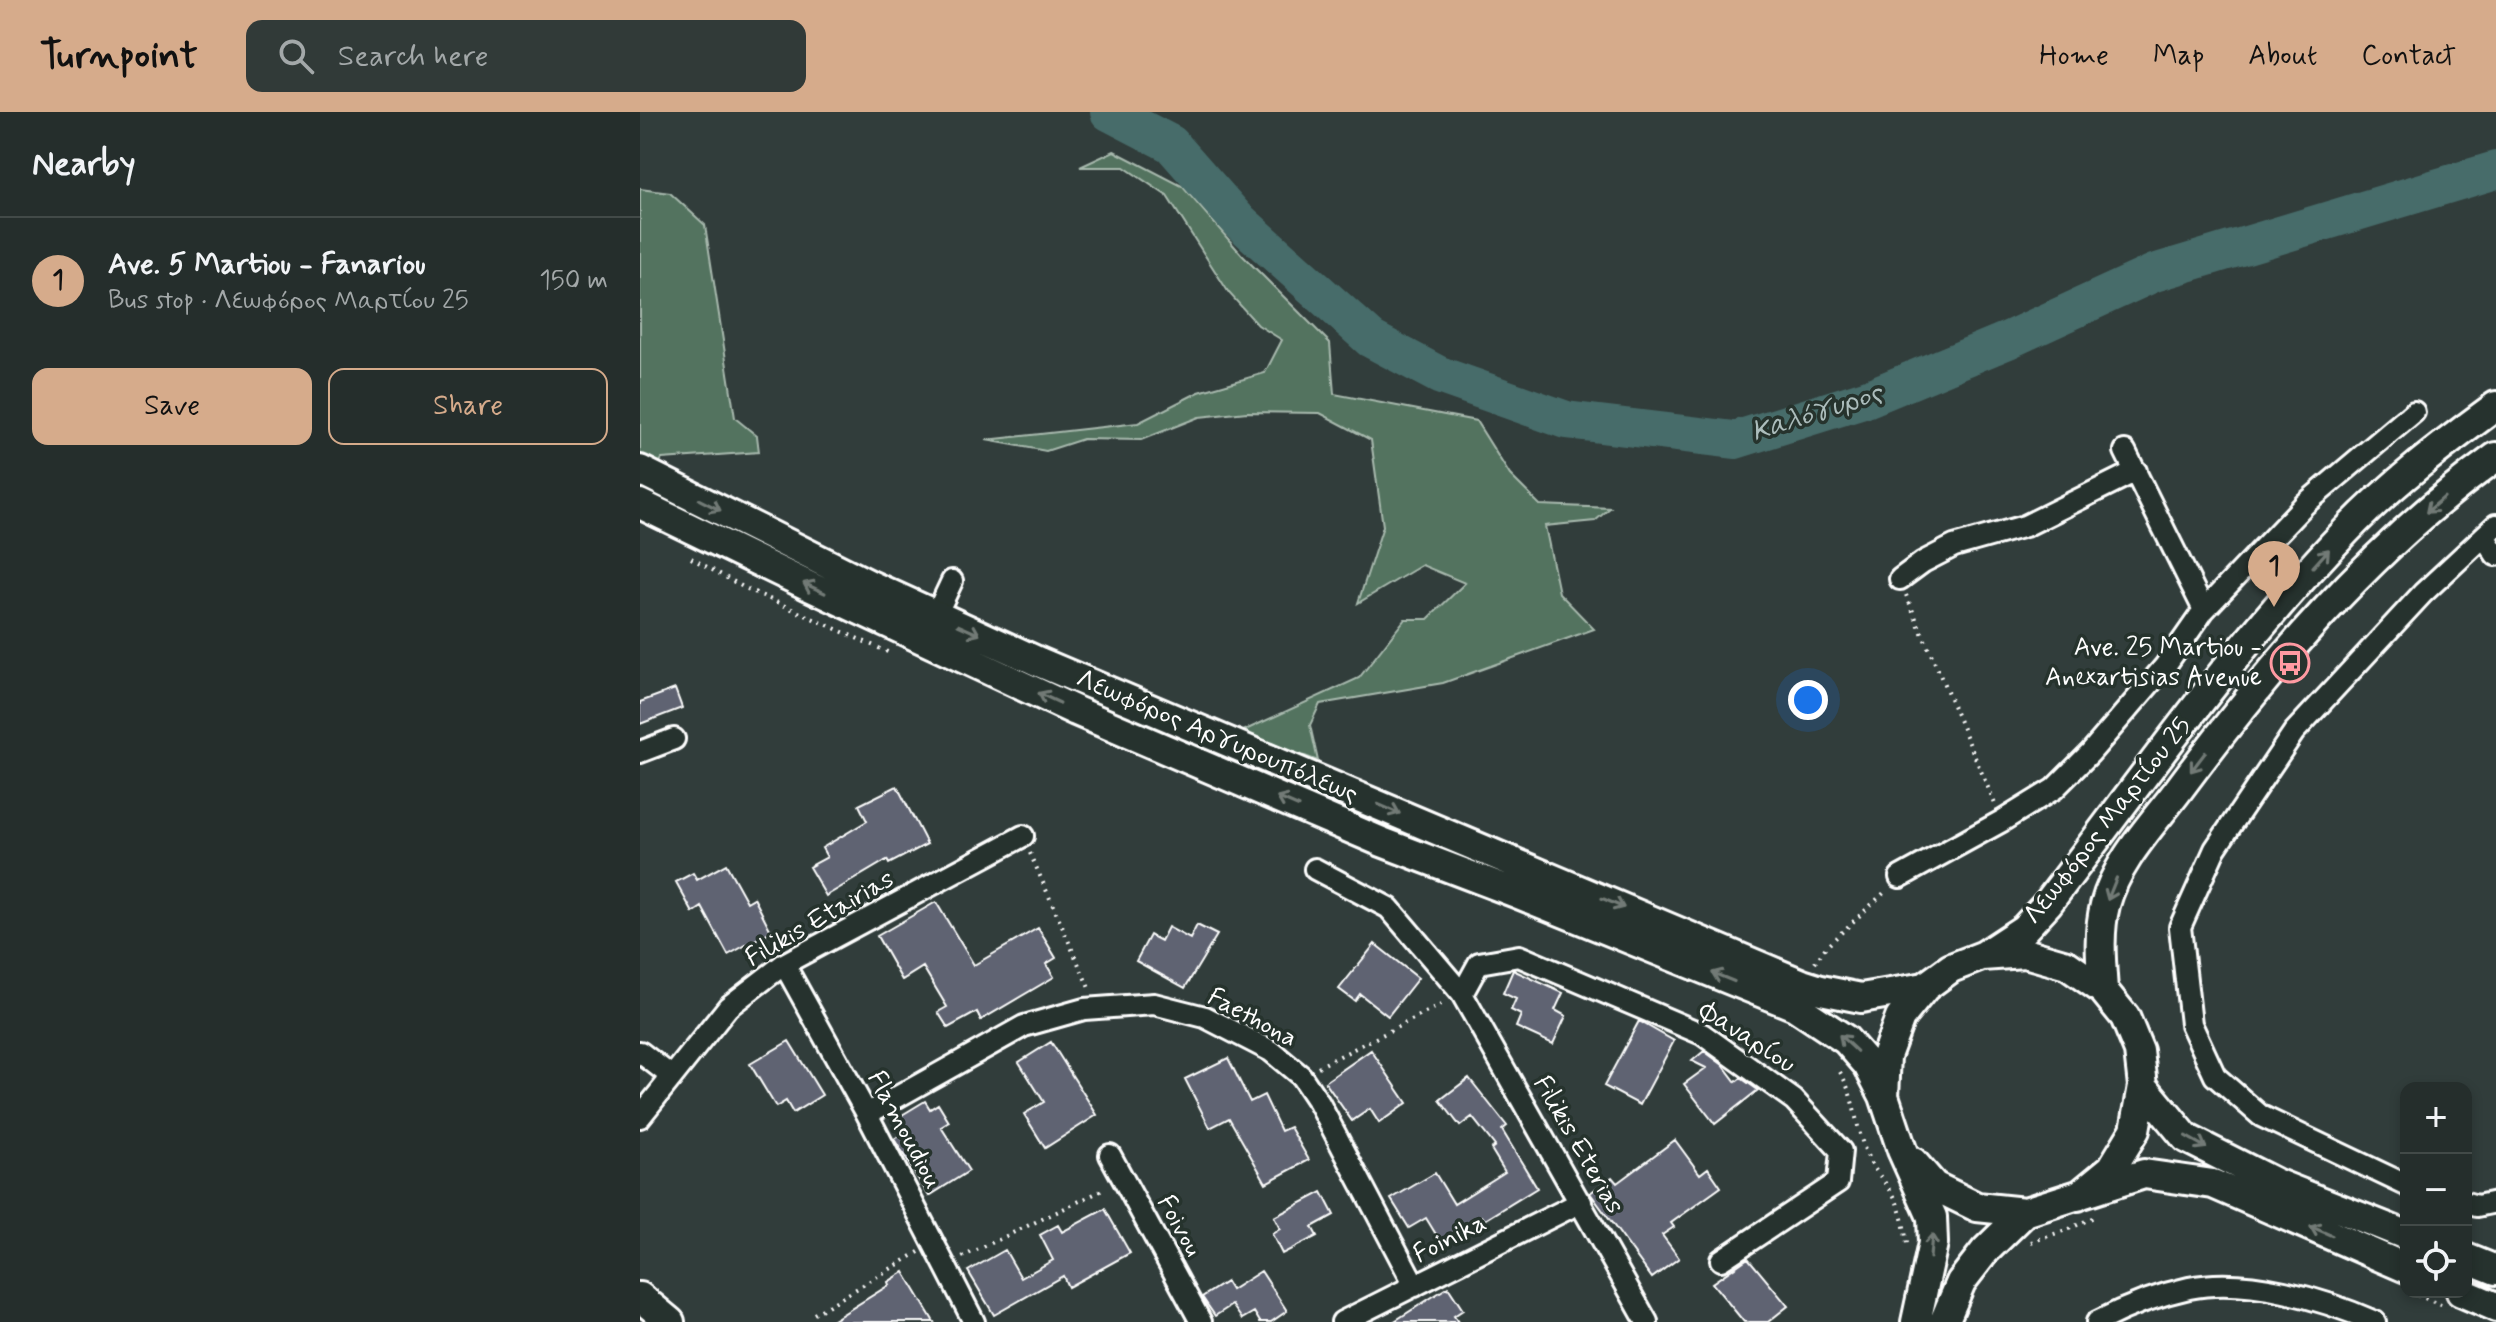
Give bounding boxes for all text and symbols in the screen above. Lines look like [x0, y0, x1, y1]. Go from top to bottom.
search box [246, 20, 806, 92]
text: Turnpoint [40, 32, 198, 81]
icon: search [274, 34, 318, 78]
text: Search here [338, 37, 489, 76]
text: Home [2039, 38, 2109, 75]
text: Map [2153, 38, 2204, 75]
text: About [2248, 38, 2317, 75]
text: Contact [2361, 38, 2456, 75]
text: Nearby [32, 142, 136, 187]
text: Ave. 5 Martiou - Fanariou [108, 245, 426, 284]
text: 1 [52, 264, 64, 298]
text: 150 m [539, 264, 608, 298]
text: Bus stop · Λεωφόρος Μαρτίου 25 [108, 284, 469, 318]
button: Save [32, 368, 312, 445]
button: Share [328, 368, 608, 445]
water label: Καλόγυρος [1747, 374, 1889, 452]
one-way arrow [2425, 496, 2446, 514]
one-way arrow [697, 498, 721, 513]
pin: 1 [2248, 541, 2300, 607]
one-way arrow [2312, 549, 2330, 569]
one-way arrow [802, 580, 826, 595]
one-way arrow [957, 623, 981, 638]
place label: Ave. 25 Martiou - Anexartisias Avenue [2045, 631, 2262, 695]
bus stop icon: Ave. 25 Martiou - Anexartisias Avenue [2269, 642, 2311, 684]
street label: Λεωφόρος Αργυρουπόλεως [1071, 662, 1363, 812]
your location [1788, 680, 1828, 720]
one-way arrow [1038, 690, 1062, 705]
street label: Λεωφόρος Μαρτίου 25 [2016, 710, 2200, 932]
one-way arrow [2190, 751, 2207, 772]
one-way arrow [1276, 793, 1301, 808]
one-way arrow [1376, 802, 1401, 817]
street label: Filikis Etairias [739, 863, 901, 975]
one-way arrow [2103, 876, 2118, 901]
one-way arrow [1600, 897, 1624, 912]
one-way arrow [1711, 969, 1736, 983]
street label: Faethona [1201, 980, 1303, 1056]
street label: Φαναρίου [1692, 994, 1802, 1082]
one-way arrow [1838, 1035, 1858, 1053]
street label: Flamoudiou [859, 1065, 949, 1195]
street label: Filikis Eterias [1525, 1070, 1631, 1220]
map controls [2400, 1082, 2472, 1298]
button: + [2400, 1082, 2472, 1154]
one-way arrow [2184, 1135, 2207, 1151]
button: − [2400, 1154, 2472, 1226]
street label: Foivou [1148, 1189, 1210, 1263]
street label: Foinika [1408, 1206, 1492, 1272]
one-way arrow [2309, 1223, 2333, 1238]
button: locate [2400, 1226, 2472, 1298]
one-way arrow [1924, 1233, 1939, 1260]

